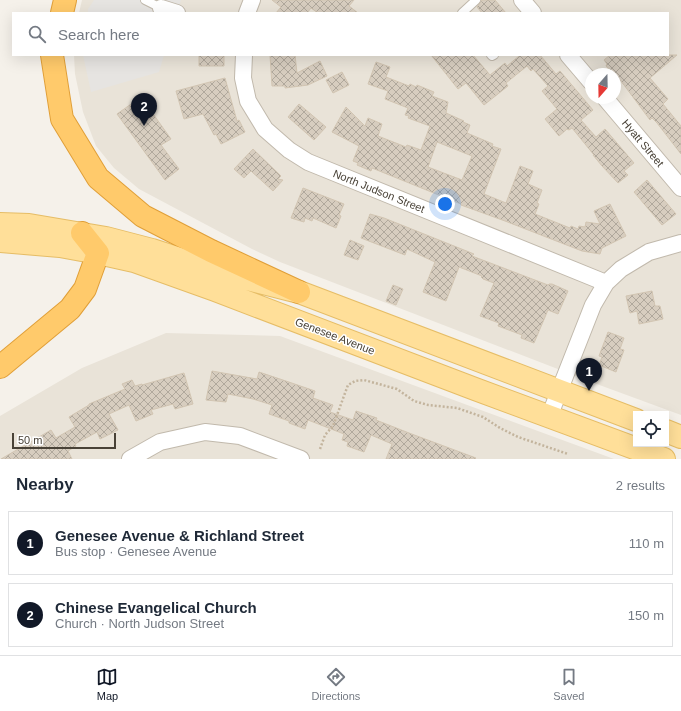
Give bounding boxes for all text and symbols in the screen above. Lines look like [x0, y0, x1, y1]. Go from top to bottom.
search box [12, 12, 669, 56]
icon: search [26, 23, 48, 45]
text: Search here [58, 26, 140, 43]
north arrow [585, 68, 621, 104]
pin: 2 [131, 93, 157, 126]
street label: Hyatt Street [620, 117, 666, 169]
street label: North Judson Street [331, 167, 427, 215]
your location [435, 194, 455, 214]
street label: Genesee Avenue [294, 315, 376, 357]
pin: 1 [576, 358, 602, 391]
map controls [633, 411, 669, 447]
button: locate [633, 411, 669, 447]
scale bar [12, 431, 116, 450]
text: 50 m [18, 434, 42, 446]
text: Nearby [16, 475, 74, 494]
text: 2 results [616, 478, 665, 493]
text: Genesee Avenue & Richland Street [55, 527, 304, 544]
text: 1 [26, 536, 34, 551]
text: 110 m [629, 536, 664, 551]
text: Bus stop · Genesee Avenue [55, 544, 217, 559]
text: Chinese Evangelical Church [55, 599, 257, 616]
text: 2 [26, 608, 34, 623]
text: 150 m [628, 608, 664, 623]
text: Church · North Judson Street [55, 616, 224, 631]
tab: Map [96, 666, 118, 702]
tab: Directions [311, 666, 360, 702]
tab: Saved [553, 666, 584, 702]

